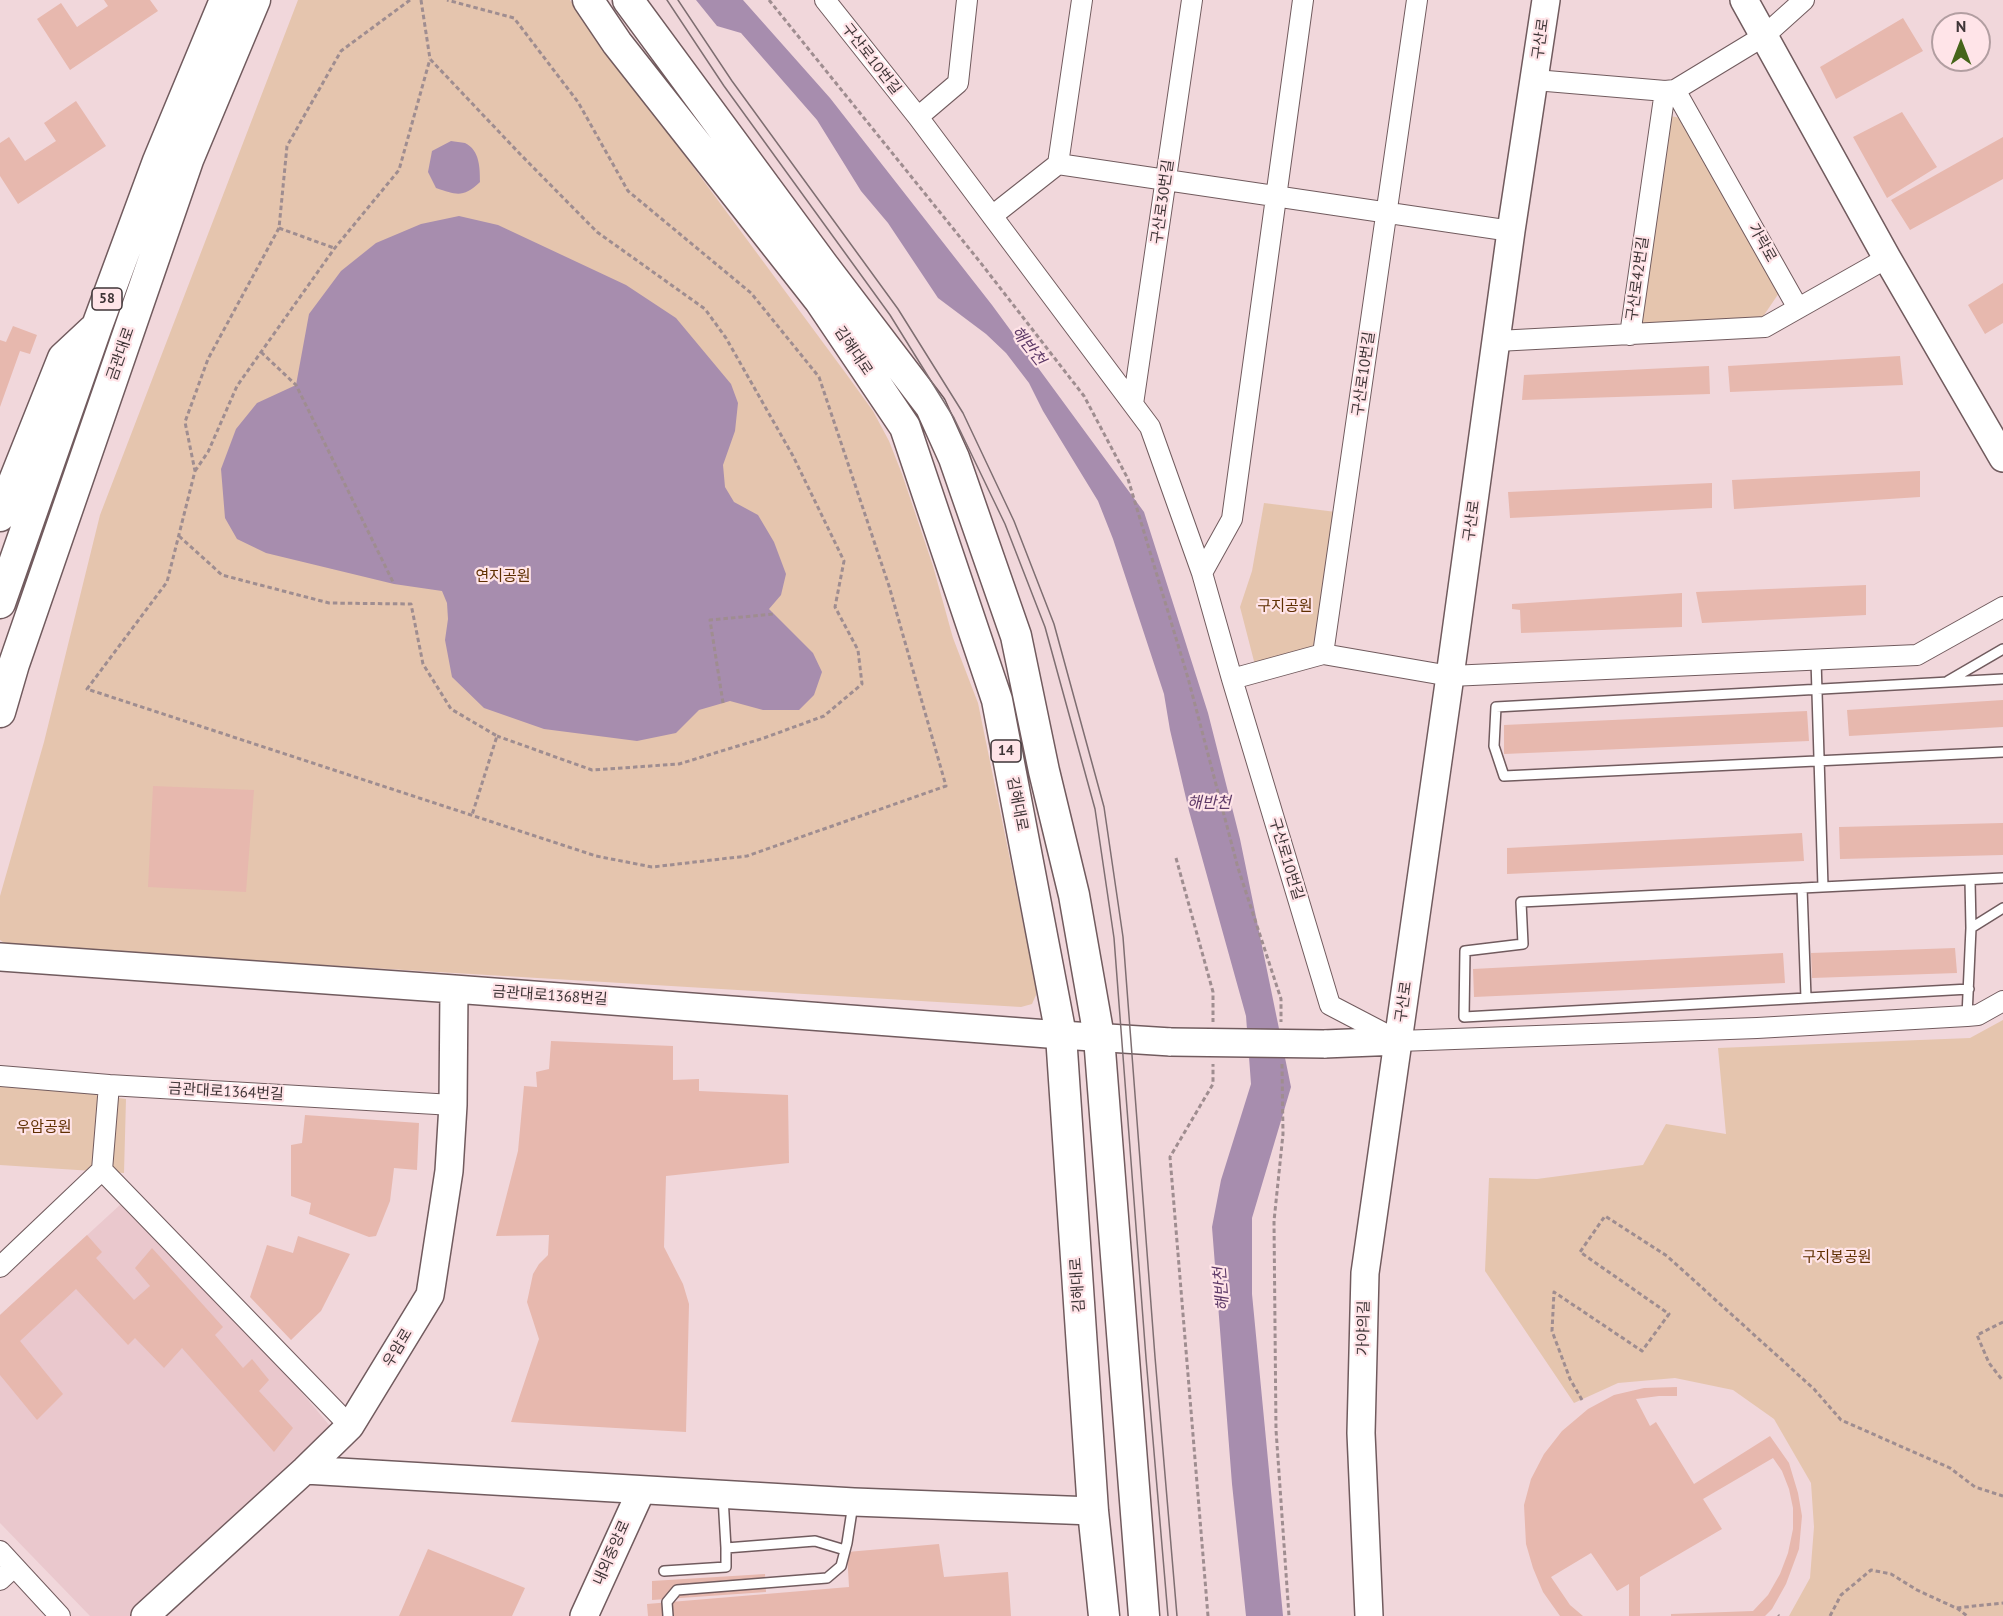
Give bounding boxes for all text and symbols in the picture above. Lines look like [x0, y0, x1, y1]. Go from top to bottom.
north arrow [1931, 12, 1991, 72]
text: N [1956, 16, 1966, 36]
street label: 구산로 [1529, 17, 1553, 61]
street label: 구산로10번길 [838, 20, 904, 98]
street label: 구산로30번길 [1148, 158, 1178, 246]
street label: 가락로 [1744, 221, 1780, 265]
street label: 구산로42번길 [1623, 235, 1653, 323]
road number: 58 [92, 288, 122, 310]
street label: 김해대로 [830, 323, 876, 379]
water label: 해반천 [1007, 323, 1049, 369]
street label: 금관대로 [104, 325, 138, 383]
street label: 구산로10번길 [1349, 330, 1379, 418]
street label: 구산로 [1460, 499, 1484, 543]
park label: 연지공원 [475, 568, 531, 586]
park label: 구지공원 [1257, 598, 1313, 616]
road number: 14 [991, 740, 1021, 762]
street label: 김해대로 [1003, 775, 1031, 833]
water label: 해반천 [1187, 793, 1231, 813]
street label: 구산로10번길 [1265, 816, 1307, 902]
street label: 구산로 [1392, 980, 1416, 1024]
street label: 금관대로1368번길 [492, 983, 608, 1009]
street label: 금관대로1364번길 [168, 1080, 284, 1104]
park label: 우암공원 [16, 1119, 72, 1137]
park label: 구지봉공원 [1803, 1249, 1871, 1267]
street label: 김해대로 [1067, 1257, 1089, 1313]
water label: 해반천 [1211, 1266, 1233, 1312]
street label: 가야의길 [1355, 1300, 1373, 1356]
street label: 우암로 [380, 1326, 416, 1370]
street label: 내외중앙로 [590, 1518, 634, 1588]

